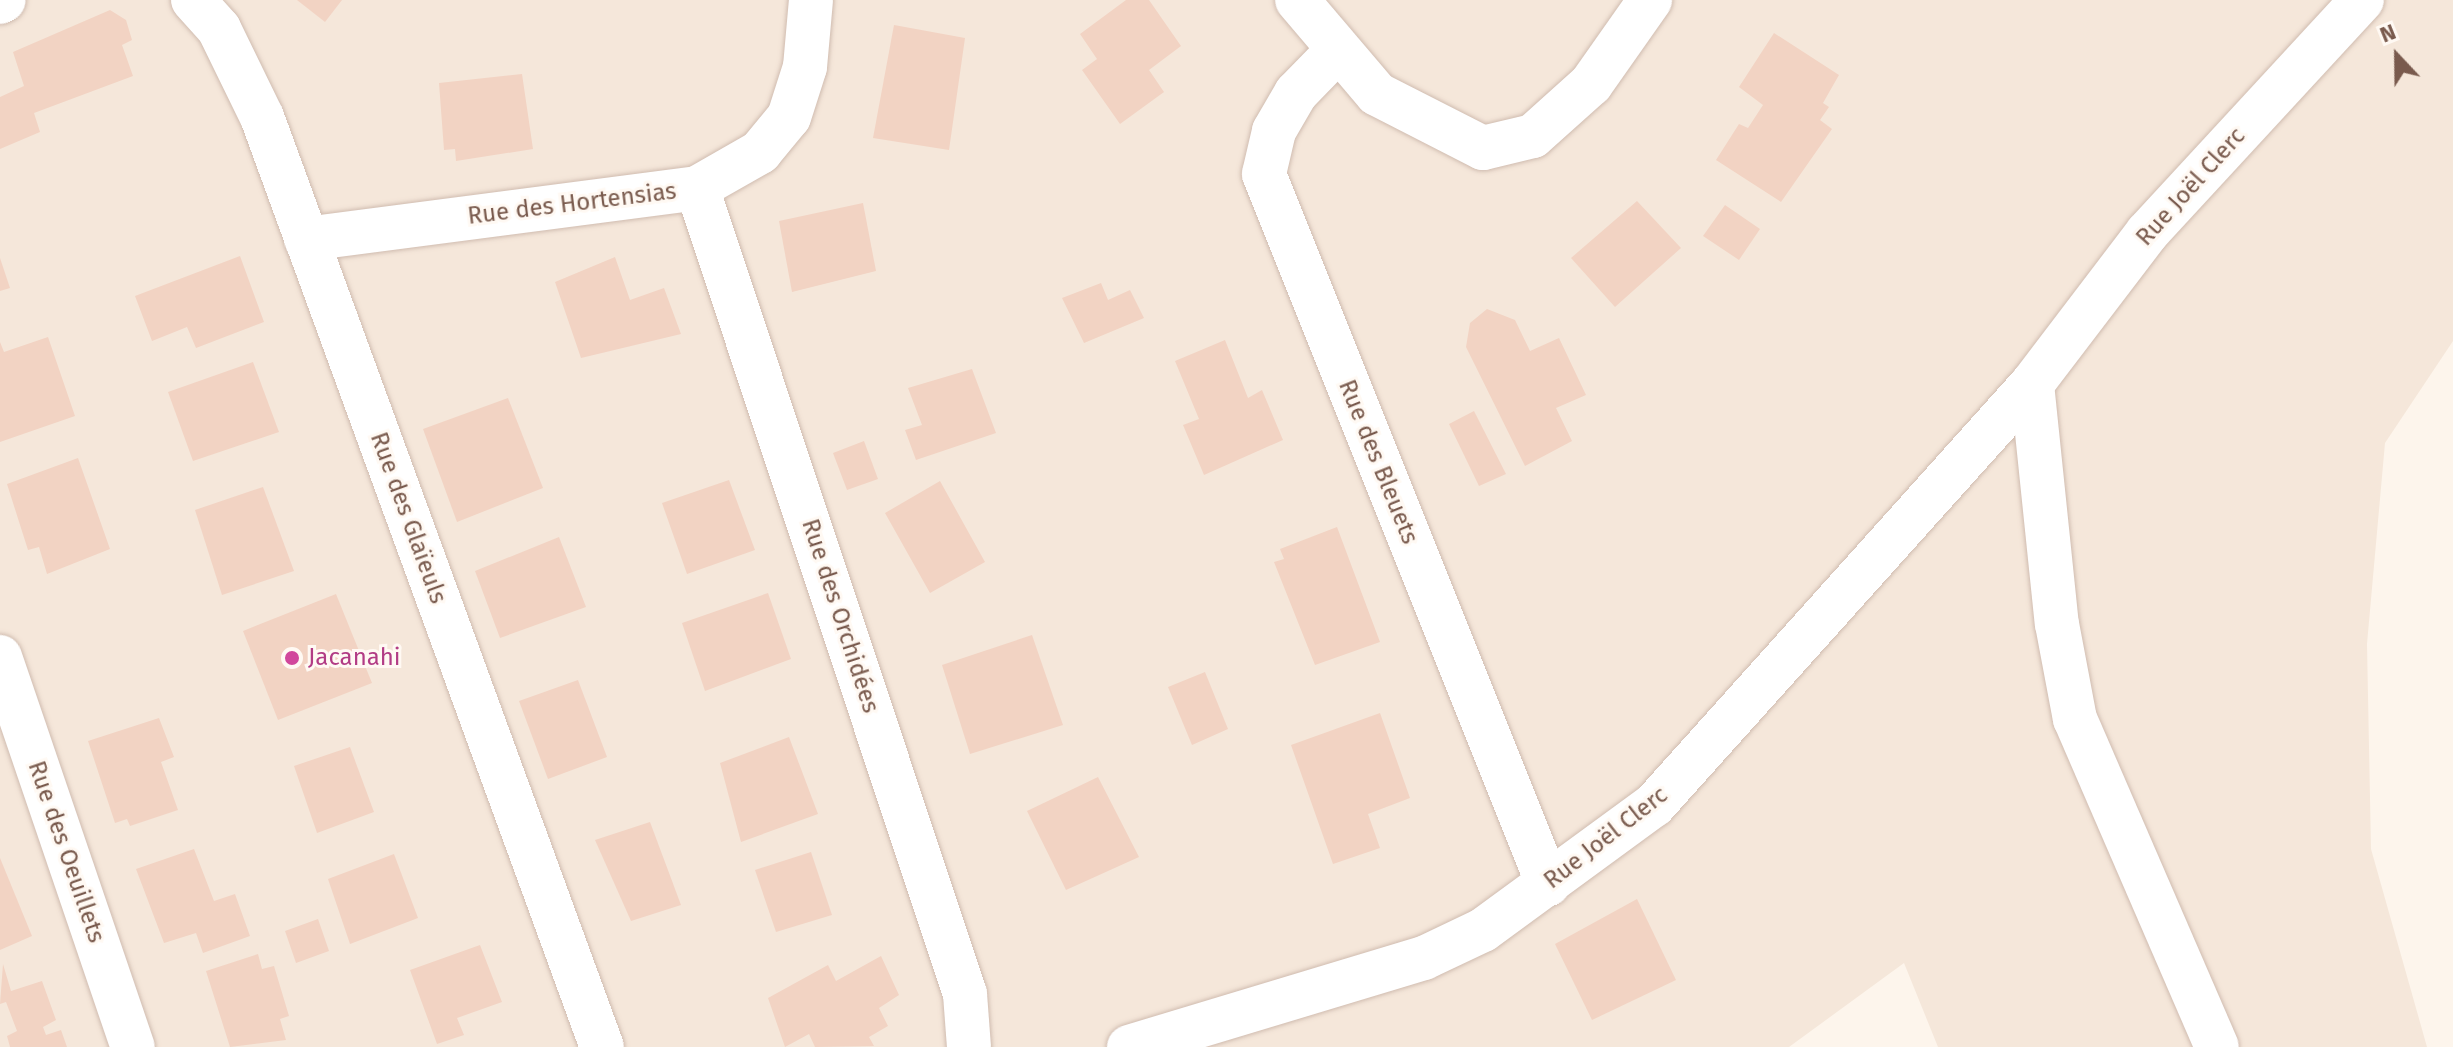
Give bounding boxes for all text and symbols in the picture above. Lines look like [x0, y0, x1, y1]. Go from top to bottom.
north arrow [2357, 16, 2437, 96]
text: N [2376, 18, 2400, 49]
street label: Rue Joël Clerc [2130, 122, 2252, 252]
street label: Rue des Hortensias [466, 177, 678, 231]
street label: Rue des Bleuets [1332, 376, 1424, 548]
street label: Rue des Glaïeuls [364, 428, 452, 608]
street label: Rue des Orchidées [795, 515, 885, 717]
place label: Jacanahi [308, 644, 401, 672]
marker: Jacanahi [283, 649, 301, 667]
street label: Rue des Oeuillets [21, 757, 111, 947]
street label: Rue Joël Clerc [1538, 781, 1674, 895]

